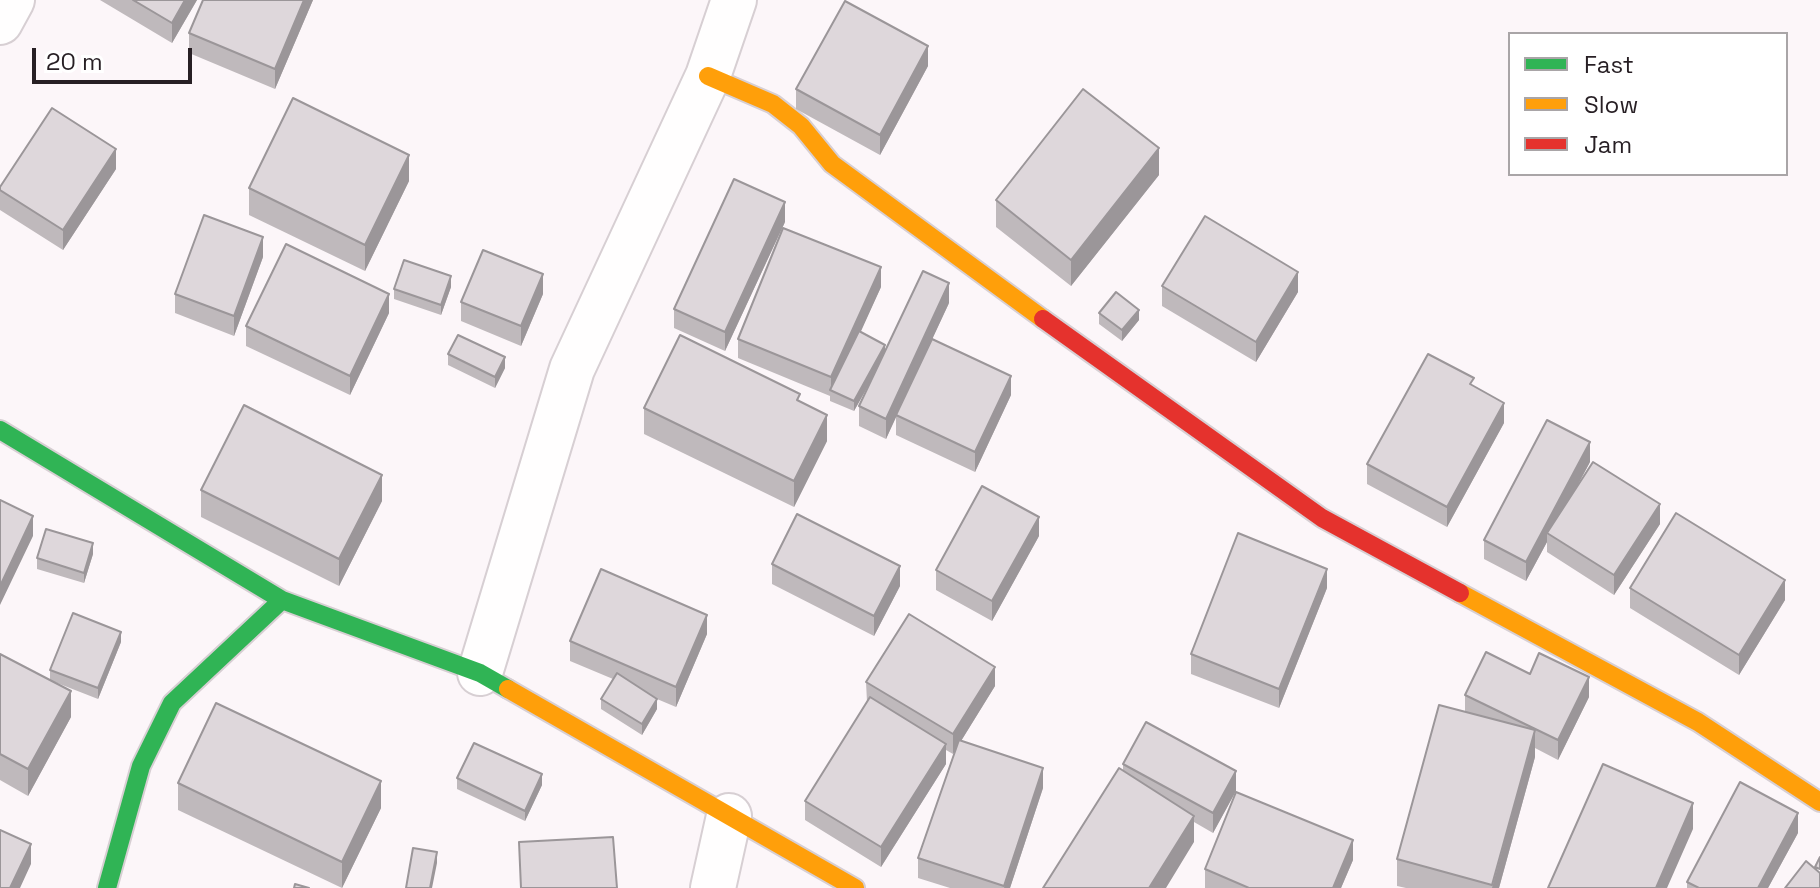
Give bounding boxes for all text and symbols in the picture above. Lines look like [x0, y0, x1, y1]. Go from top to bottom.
scale bar [36, 32, 196, 82]
legend [1508, 32, 1788, 176]
text: 20 m [46, 46, 103, 77]
text: Fast [1584, 49, 1634, 80]
text: Slow [1584, 89, 1638, 120]
text: Jam [1584, 129, 1632, 160]

